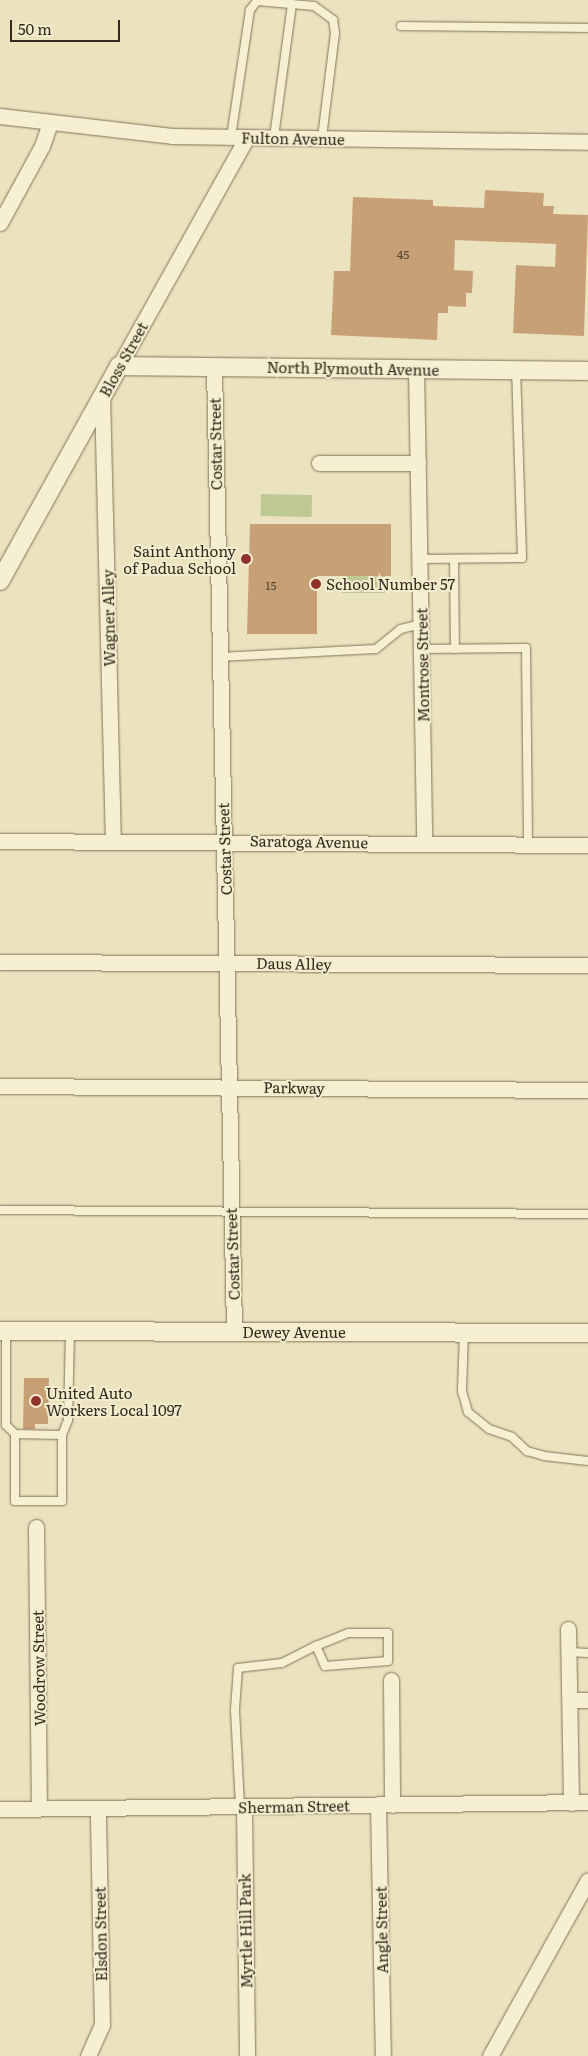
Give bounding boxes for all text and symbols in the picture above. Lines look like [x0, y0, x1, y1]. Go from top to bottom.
scale bar [12, 10, 122, 42]
text: 50 m [18, 17, 52, 40]
street label: Fulton Avenue [241, 128, 345, 148]
house number: 45 [397, 248, 409, 262]
street label: Bloss Street [95, 318, 151, 400]
street label: North Plymouth Avenue [267, 357, 439, 379]
street label: Costar Street [205, 398, 225, 490]
place label: Saint Anthony of Padua School [123, 541, 236, 576]
marker: Saint Anthony of Padua School [240, 553, 252, 565]
street label: Wagner Alley [98, 569, 118, 667]
place label: School Number 57 [326, 575, 455, 593]
marker: School Number 57 [310, 578, 322, 590]
house number: 15 [266, 579, 276, 593]
street label: Montrose Street [412, 608, 432, 722]
street label: Costar Street [213, 802, 235, 896]
street label: Saratoga Avenue [250, 831, 368, 851]
street label: Daus Alley [256, 953, 332, 973]
street label: Parkway [263, 1077, 325, 1097]
street label: Costar Street [221, 1207, 243, 1301]
street label: Dewey Avenue [242, 1323, 346, 1341]
place label: United Auto Workers Local 1097 [46, 1383, 182, 1418]
marker: United Auto Workers Local 1097 [30, 1395, 42, 1407]
street label: Woodrow Street [28, 1610, 48, 1726]
street label: Sherman Street [238, 1796, 350, 1816]
street label: Myrtle Hill Park [235, 1873, 255, 1989]
street label: Elsdon Street [90, 1886, 110, 1982]
street label: Angle Street [371, 1886, 391, 1974]

